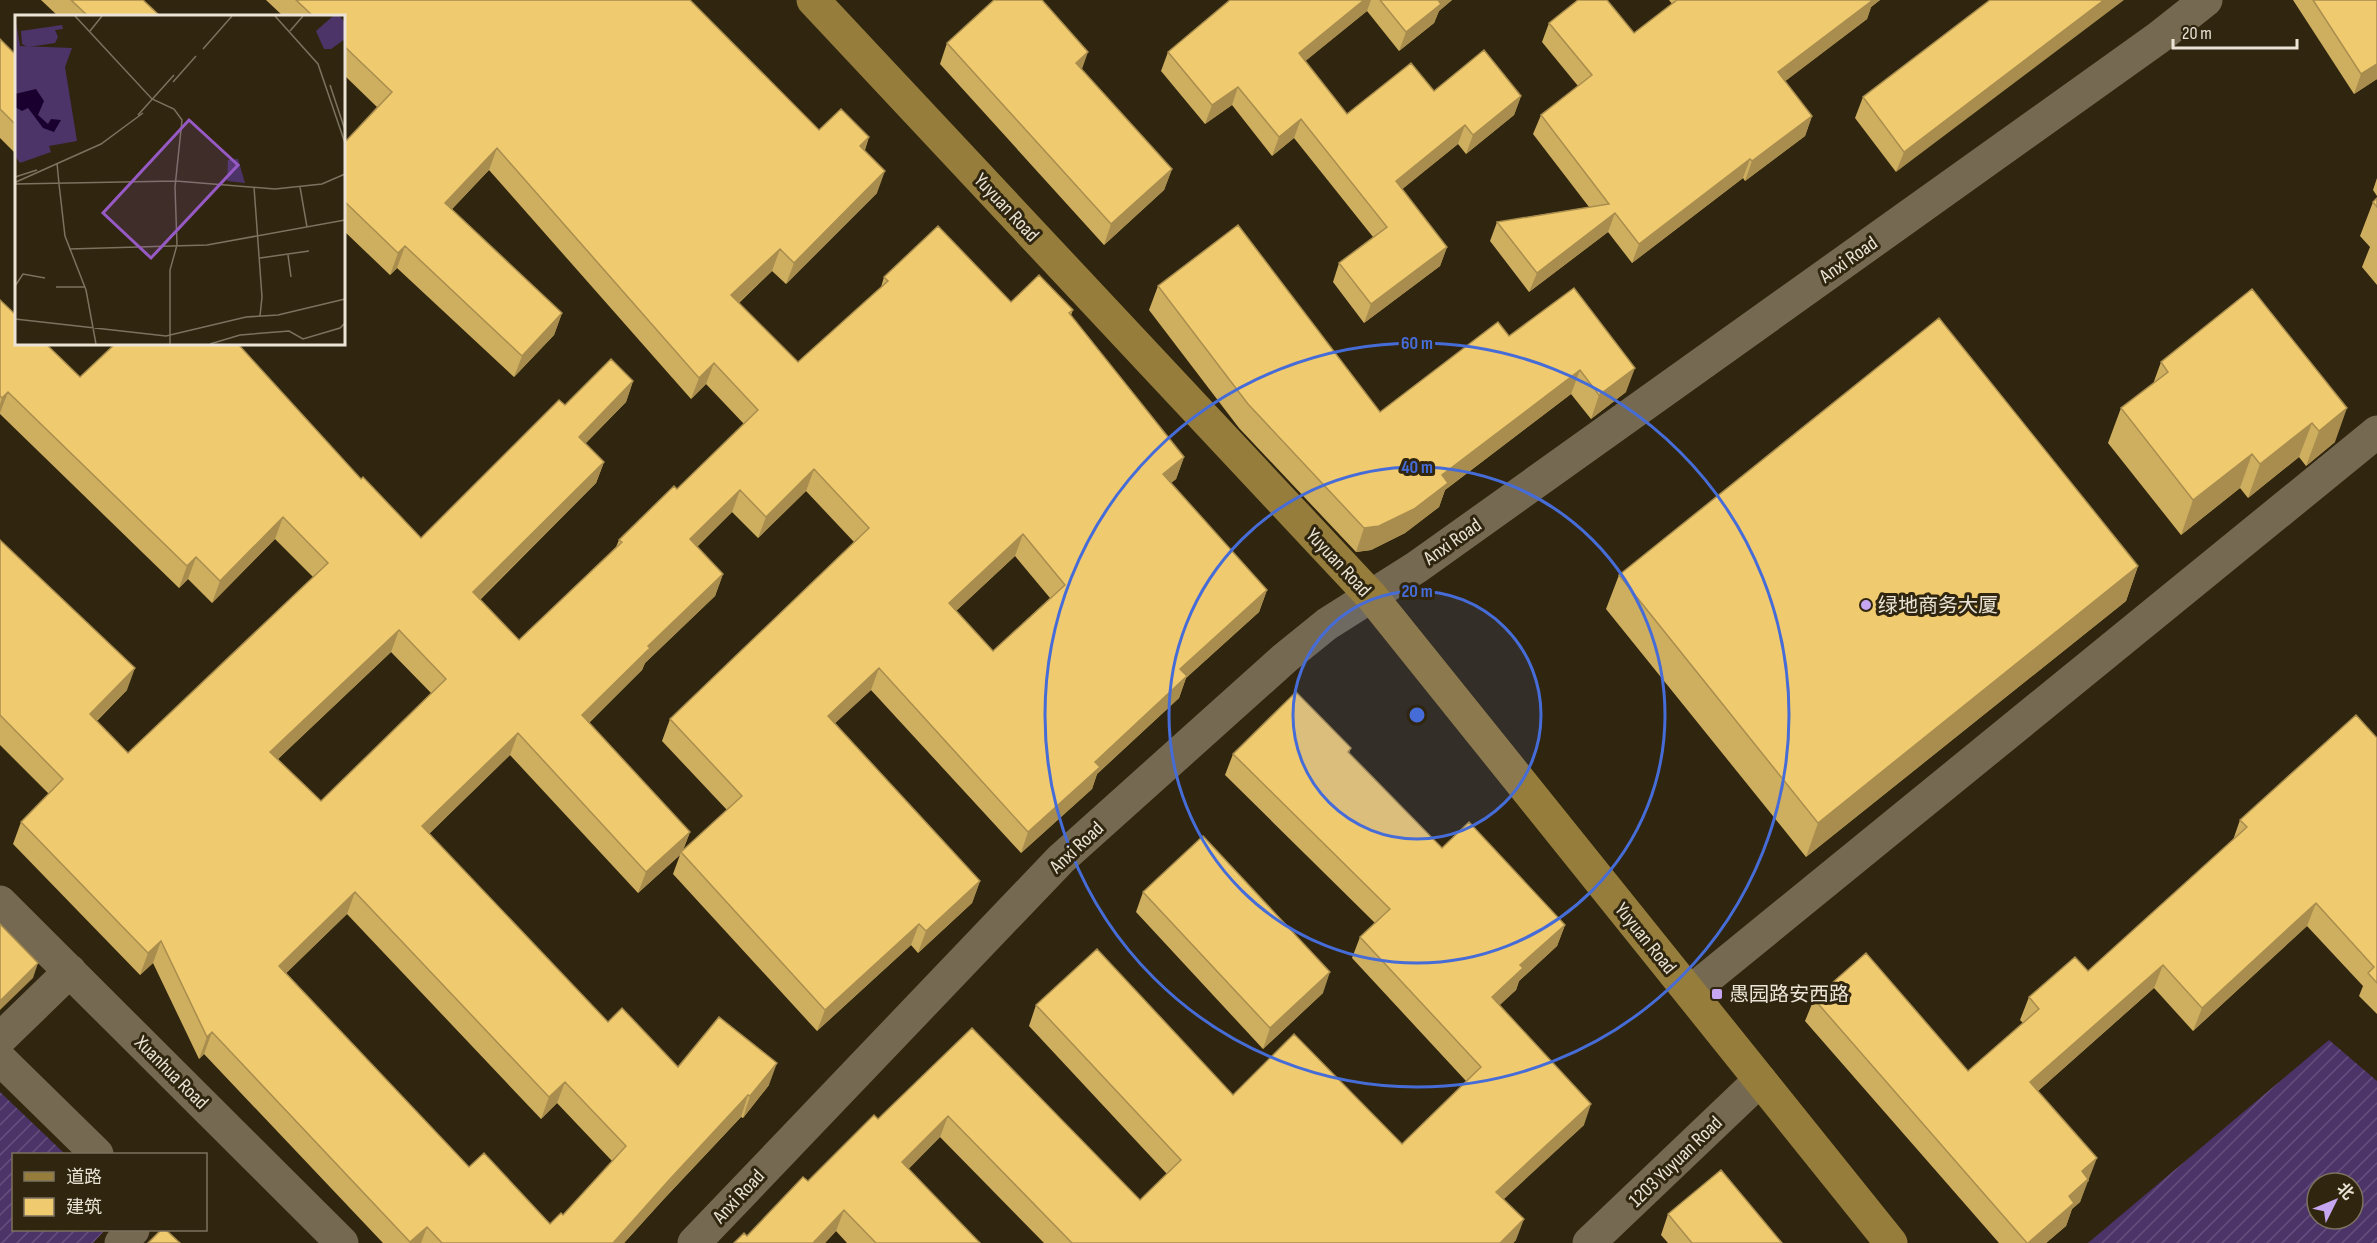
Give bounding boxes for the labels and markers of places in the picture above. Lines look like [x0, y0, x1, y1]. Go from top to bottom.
place label: 绿地商务大厦 [1878, 594, 1998, 618]
marker: 绿地商务大厦 [1859, 598, 1873, 612]
centre of rings [1407, 705, 1427, 725]
place label: 愚园路安西路 [1729, 983, 1849, 1007]
marker: 愚园路安西路 [1710, 987, 1724, 1001]

